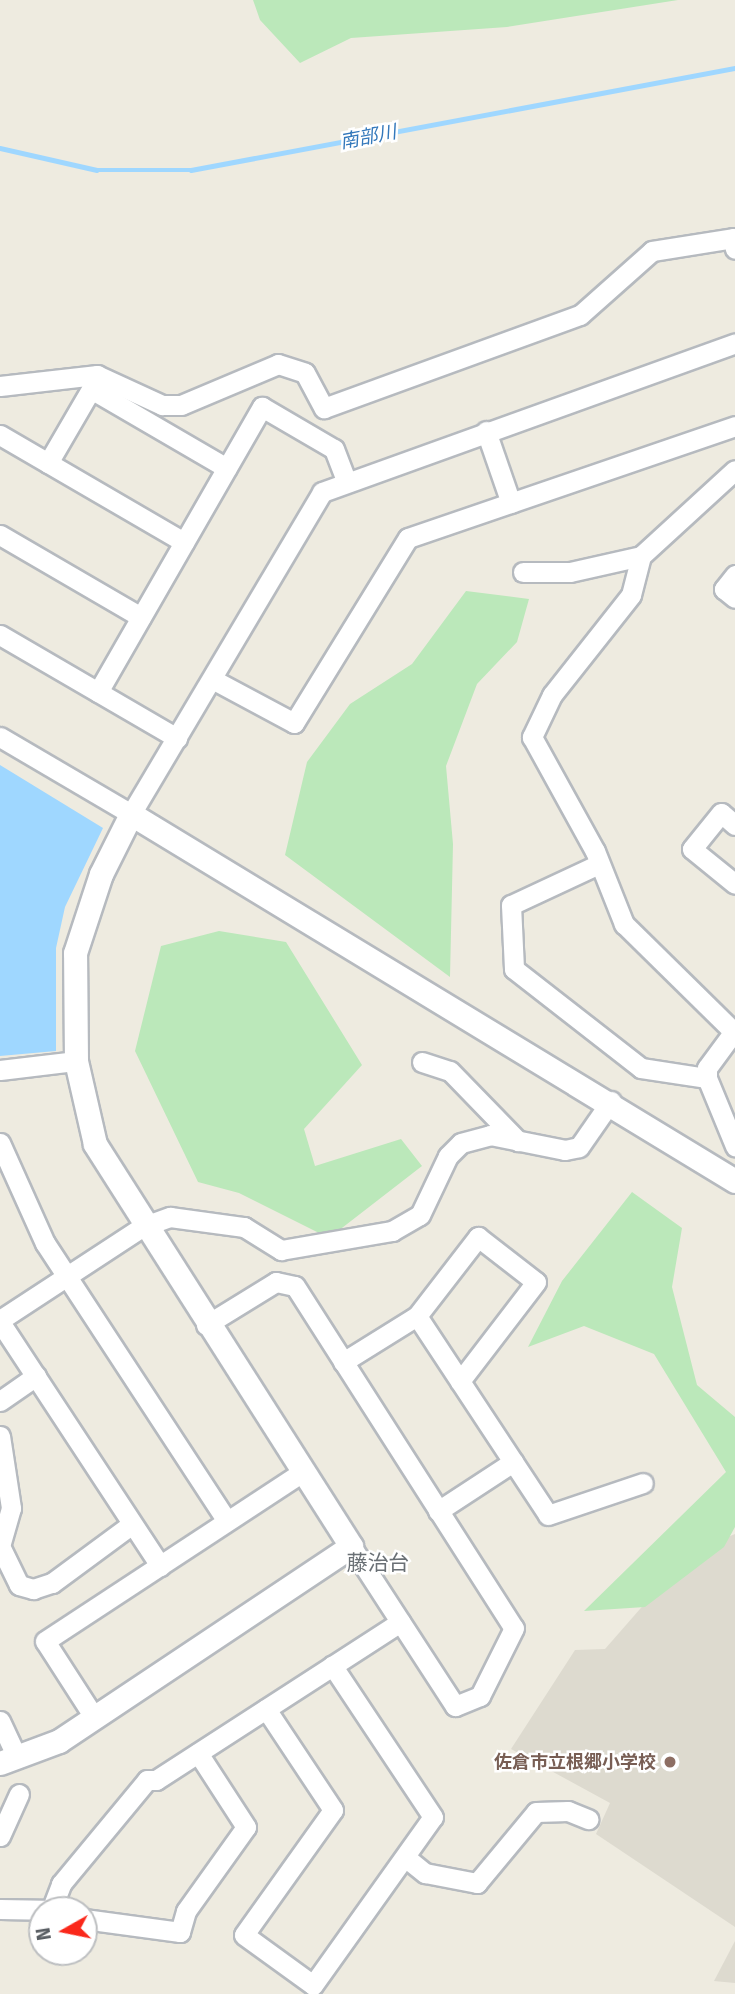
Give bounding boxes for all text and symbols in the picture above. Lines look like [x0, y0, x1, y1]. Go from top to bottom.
water label: 南部川 [338, 120, 398, 154]
district label: 藤治台 [347, 1550, 409, 1576]
place label: 佐倉市立根郷小学校 [494, 1751, 656, 1773]
marker: 佐倉市立根郷小学校 [662, 1754, 678, 1770]
north arrow [28, 1896, 98, 1966]
text: N [31, 1926, 56, 1942]

